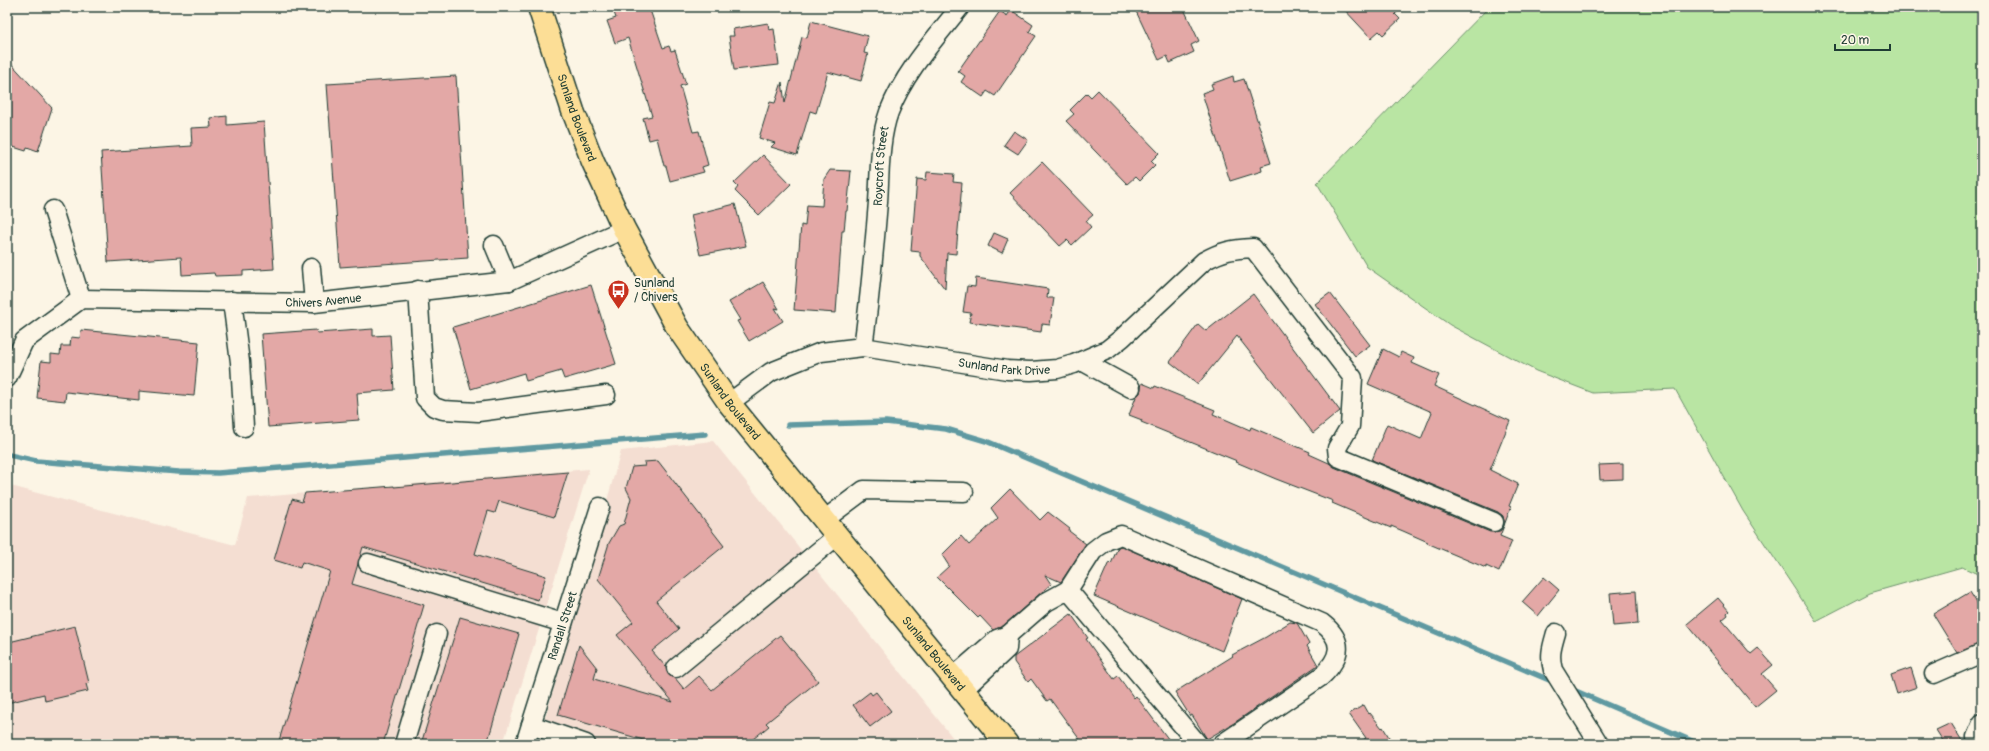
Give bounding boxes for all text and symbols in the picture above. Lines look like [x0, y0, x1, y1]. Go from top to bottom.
scale bar [1835, 26, 1890, 52]
text: 20 m [1841, 33, 1870, 48]
street label: Sunland Boulevard [554, 72, 600, 164]
street label: Roycroft Street [870, 124, 892, 206]
place label: Sunland / Chivers [634, 276, 678, 305]
bus stop icon: Sunland / Chivers [606, 277, 632, 310]
street label: Chivers Avenue [285, 290, 362, 311]
street label: Sunland Park Drive [957, 355, 1051, 379]
street label: Sunland Boulevard [696, 360, 764, 443]
street label: Randall Street [544, 589, 580, 662]
street label: Sunland Boulevard [898, 613, 968, 694]

